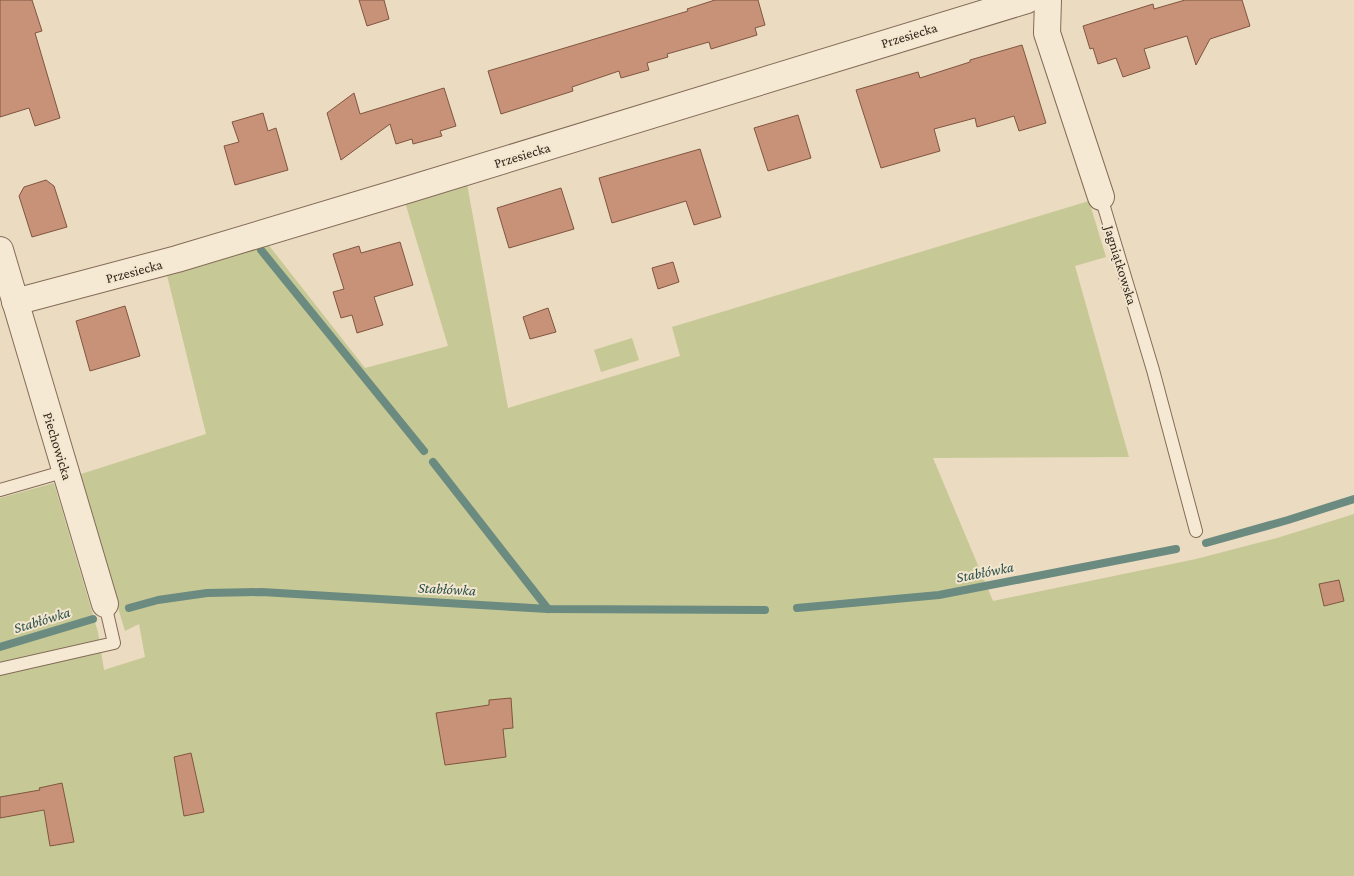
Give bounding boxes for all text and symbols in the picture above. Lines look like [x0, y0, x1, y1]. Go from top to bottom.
street label: Przesiecka [879, 19, 940, 51]
street label: Przesiecka [492, 139, 553, 171]
street label: Jagniątkowska [1101, 222, 1141, 307]
street label: Przesiecka [104, 256, 165, 286]
street label: Piechowicka [40, 410, 76, 482]
water label: Stabłówka [955, 559, 1015, 585]
water label: Stabłówka [417, 579, 477, 599]
water label: Stabłówka [12, 604, 72, 636]

